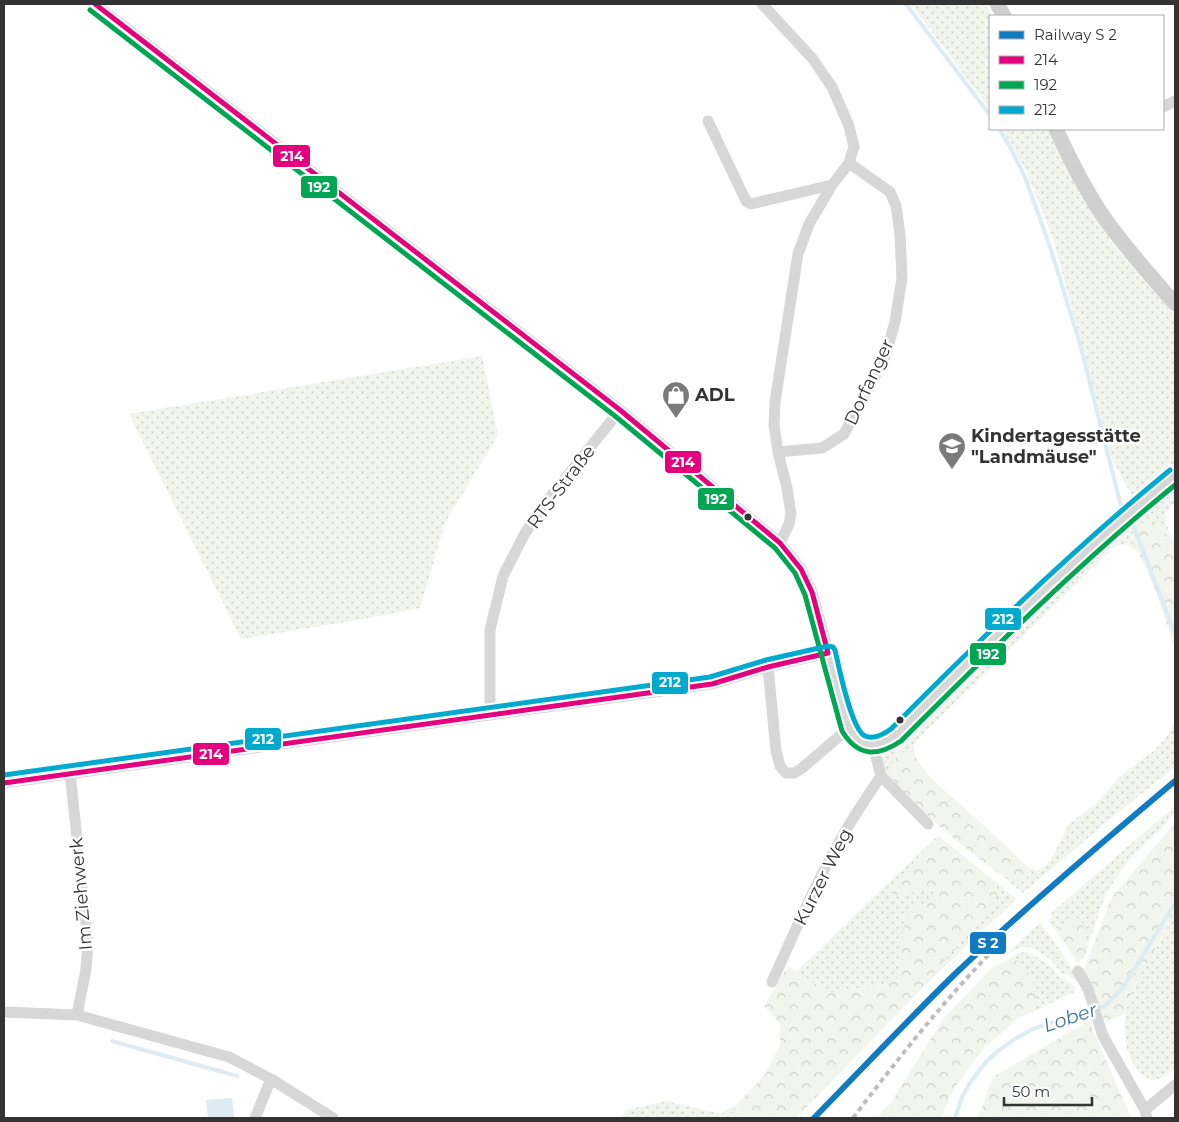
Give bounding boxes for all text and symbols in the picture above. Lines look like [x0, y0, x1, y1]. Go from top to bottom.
legend [989, 15, 1164, 130]
text: Railway S 2 [1034, 25, 1117, 44]
text: 214 [1034, 50, 1058, 69]
text: 192 [1034, 75, 1057, 94]
text: 212 [1034, 100, 1056, 119]
line badge: 214 [272, 144, 311, 168]
text: 214 [280, 147, 304, 165]
line badge: 192 [300, 175, 338, 199]
text: 192 [308, 178, 330, 196]
street label: Dorfanger [839, 335, 899, 429]
shop icon: ADL [661, 380, 691, 419]
place label: ADL [694, 384, 735, 406]
place label: Kindertagesstätte "Landmäuse" [971, 425, 1141, 468]
school or university icon: Kindertagesstätte "Landmäuse" [937, 431, 967, 470]
street label: RTS-Straße [522, 441, 600, 533]
line badge: 214 [664, 450, 702, 474]
text: 214 [671, 453, 695, 471]
line badge: 192 [697, 487, 735, 511]
text: 192 [705, 490, 727, 508]
unlabelled marker [743, 512, 753, 522]
line badge: 212 [984, 607, 1022, 631]
text: 212 [992, 610, 1014, 628]
line badge: 192 [969, 642, 1007, 666]
text: 192 [977, 645, 999, 663]
line badge: 212 [651, 671, 689, 695]
text: 212 [659, 673, 681, 691]
unlabelled marker [895, 715, 905, 725]
line badge: 212 [244, 727, 282, 751]
text: 212 [252, 730, 274, 748]
line badge: 214 [192, 742, 230, 766]
text: 214 [199, 745, 223, 763]
street label: Kurzer Weg [789, 825, 857, 929]
street label: Im Ziehwerk [65, 837, 97, 951]
line badge: S 2 [969, 931, 1007, 955]
text: S 2 [977, 934, 999, 952]
water label: Lober [1040, 998, 1100, 1037]
scale bar [1004, 1074, 1092, 1106]
text: 50 m [1012, 1082, 1050, 1101]

